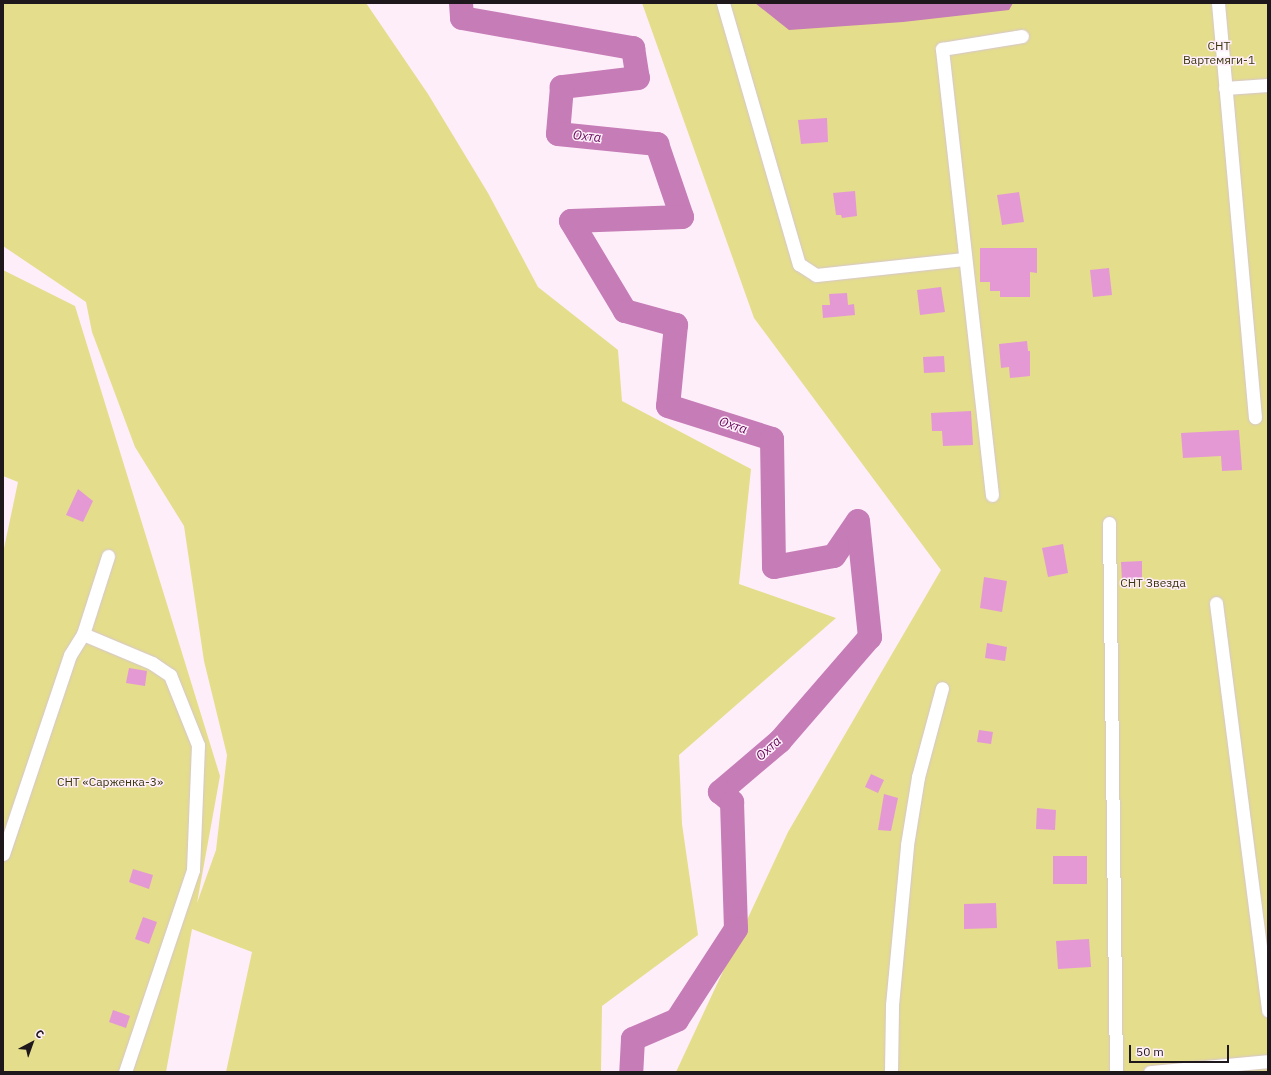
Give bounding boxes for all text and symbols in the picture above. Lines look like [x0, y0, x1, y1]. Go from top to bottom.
park label: СНТ Вартемяги-1 [1183, 39, 1255, 67]
water label: Охта [572, 128, 602, 146]
water label: Охта [717, 414, 749, 438]
park label: СНТ Звезда [1120, 576, 1186, 590]
water label: Охта [753, 734, 785, 764]
park label: СНТ «Сарженка-3» [57, 775, 163, 789]
north arrow [12, 1023, 52, 1063]
text: С [33, 1026, 47, 1042]
scale bar [1131, 1037, 1231, 1063]
text: 50 m [1136, 1044, 1164, 1059]

